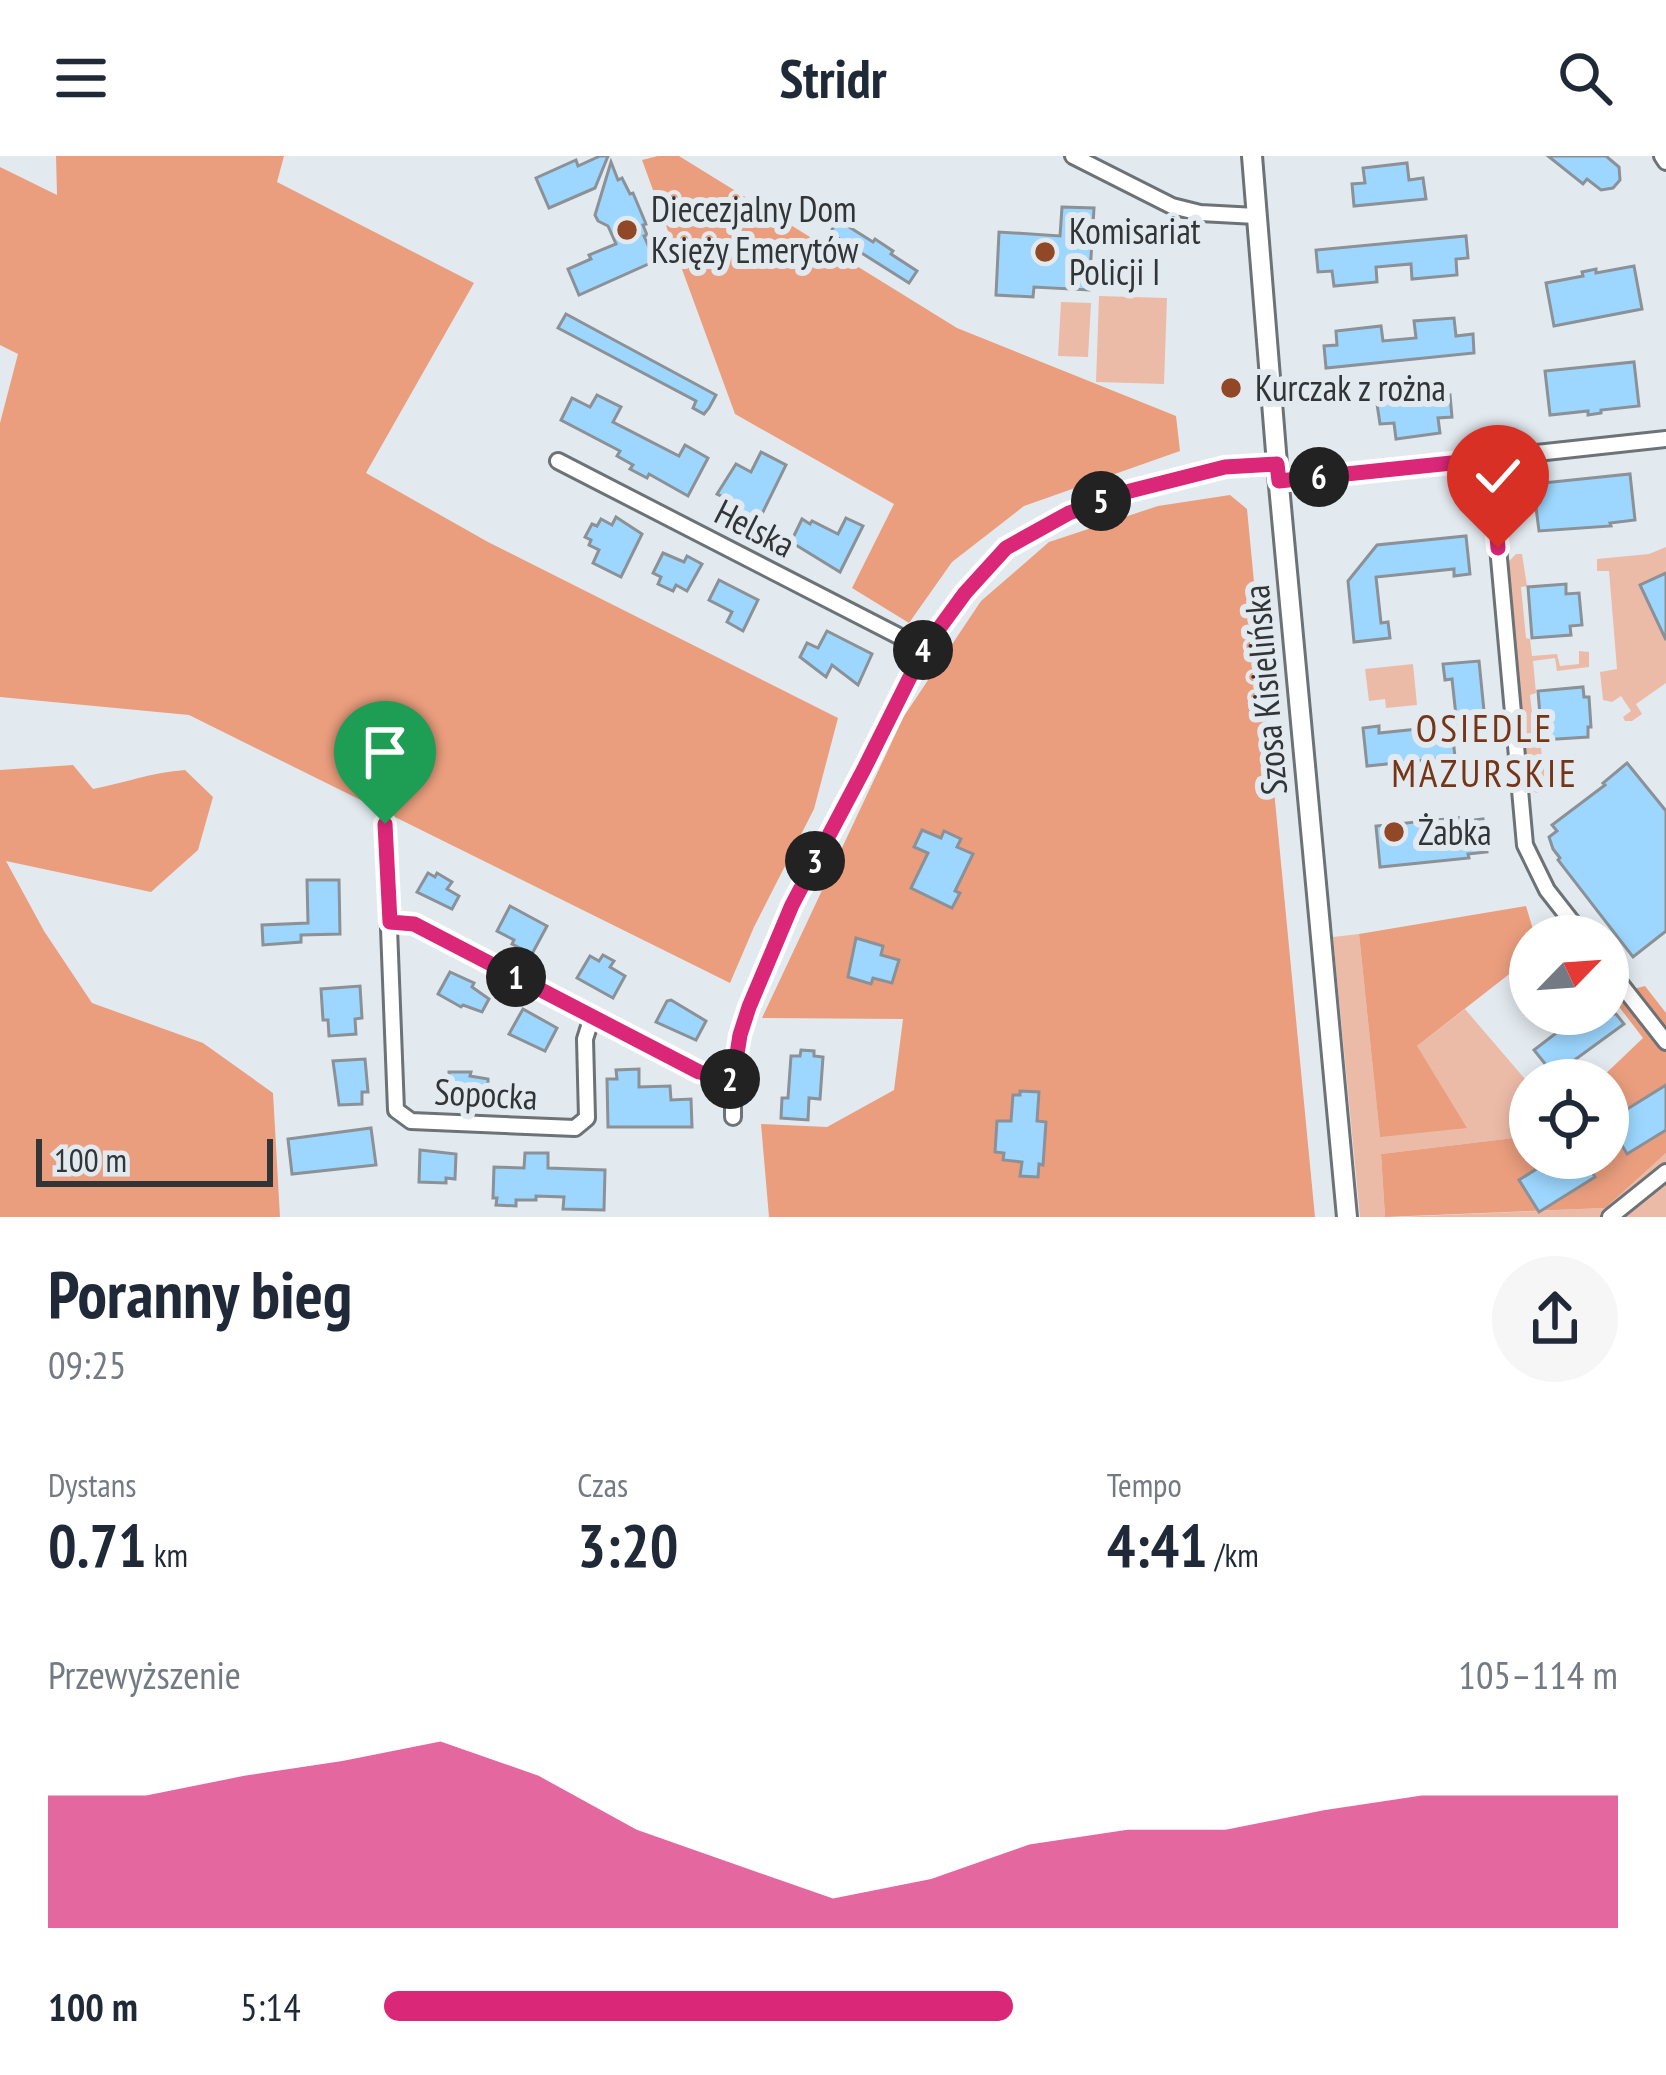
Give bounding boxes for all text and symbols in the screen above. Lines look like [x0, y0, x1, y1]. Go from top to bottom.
text: Stridr [779, 43, 887, 113]
icon: menu [48, 45, 114, 111]
icon: search [1552, 45, 1618, 111]
place label: Diecezjalny Dom Księży Emerytów [651, 185, 859, 273]
place label: Komisariat Policji I [1069, 207, 1201, 295]
marker: Diecezjalny Dom Księży Emerytów [614, 217, 640, 243]
marker: Komisariat Policji I [1032, 239, 1058, 265]
place label: Kurczak z rożna [1255, 364, 1446, 411]
marker: Kurczak z rożna [1218, 375, 1244, 401]
pin [1447, 425, 1549, 548]
icon: check [1465, 443, 1531, 509]
pin: 6 [1289, 447, 1349, 507]
text: 6 [1311, 455, 1327, 498]
pin: 5 [1071, 471, 1131, 531]
text: 5 [1093, 479, 1109, 522]
street label: Helska [708, 488, 803, 567]
street label: Szosa Kisielińska [1232, 583, 1297, 797]
pin: 4 [893, 620, 953, 680]
text: 4 [915, 628, 931, 671]
pin [334, 701, 436, 824]
district label: OSIEDLE MAZURSKIE [1391, 702, 1579, 798]
icon: arrive [352, 719, 418, 785]
place label: Żabka [1418, 808, 1492, 855]
marker: Żabka [1381, 819, 1407, 845]
pin: 3 [785, 831, 845, 891]
text: 3 [807, 839, 823, 882]
north arrow [1509, 915, 1629, 1035]
map controls [1509, 915, 1629, 1179]
pin: 1 [486, 947, 546, 1007]
text: 1 [508, 955, 524, 998]
pin: 2 [700, 1049, 760, 1109]
text: 2 [722, 1057, 738, 1100]
button: locate [1509, 1059, 1629, 1179]
street label: Sopocka [433, 1067, 539, 1120]
scale bar [36, 1133, 273, 1186]
text: 100 m [54, 1138, 127, 1181]
text: Poranny bieg [48, 1251, 352, 1336]
button: share [1492, 1256, 1618, 1382]
text: 09:25 [48, 1339, 126, 1390]
text: Dystans [48, 1463, 136, 1506]
text: Czas [577, 1463, 628, 1506]
text: Tempo [1107, 1463, 1182, 1506]
text: 0.71 [48, 1506, 147, 1584]
text: 3:20 [577, 1506, 678, 1584]
text: 4:41 [1107, 1506, 1208, 1584]
text: km [147, 1533, 188, 1576]
text: /km [1208, 1533, 1259, 1576]
text: Przewyższenie [48, 1649, 241, 1700]
text: 105–114 m [1458, 1649, 1618, 1700]
text: 100 m [48, 1981, 138, 2032]
text: 5:14 [240, 1981, 301, 2032]

